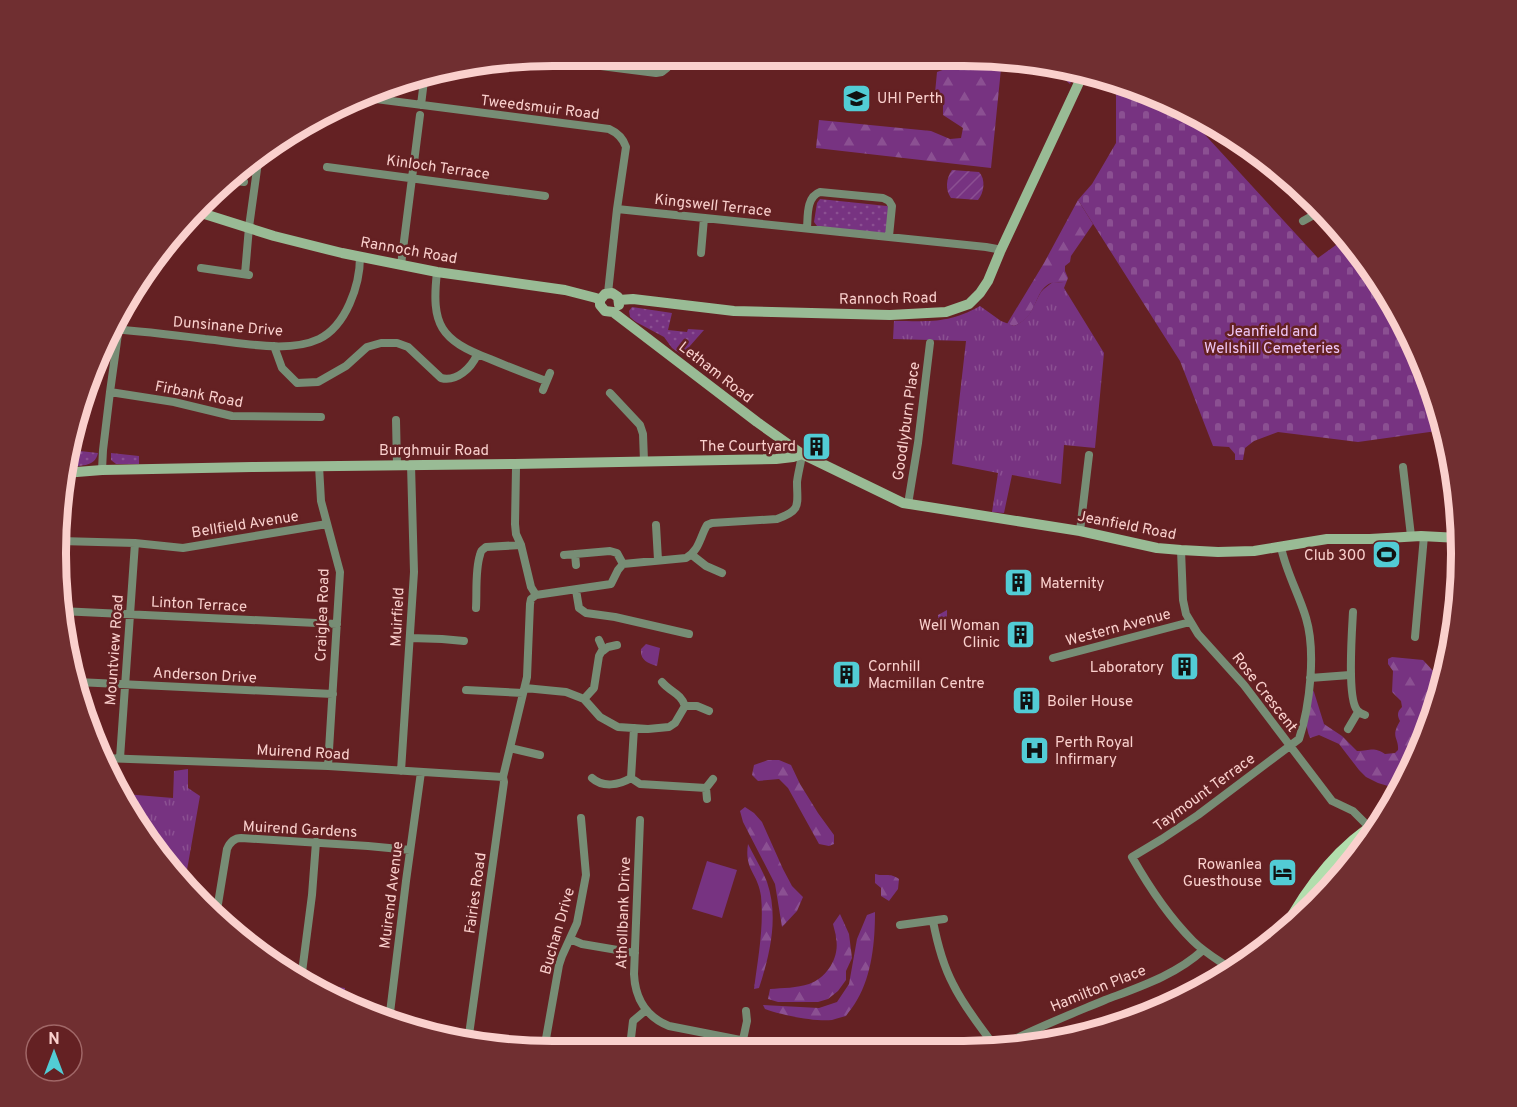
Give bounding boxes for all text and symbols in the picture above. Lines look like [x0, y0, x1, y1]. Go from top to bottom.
school or university icon: UHI Perth [840, 82, 872, 114]
place label: UHI Perth [877, 90, 943, 109]
street label: Tweedsmuir Road [479, 92, 600, 125]
street label: Kinloch Terrace [385, 152, 491, 185]
street label: Kingswell Terrace [653, 191, 772, 222]
street label: Rannoch Road [359, 234, 459, 269]
street label: Rannoch Road [839, 289, 937, 310]
street label: Dunsinane Drive [172, 313, 284, 342]
park label: Jeanfield and Wellshill Cemeteries [1204, 323, 1340, 359]
street label: Letham Road [674, 338, 756, 408]
street label: Goodlyburn Place [890, 361, 925, 482]
street label: Firbank Road [153, 378, 244, 413]
building icon: The Courtyard [801, 430, 833, 462]
place label: The Courtyard [699, 438, 796, 457]
street label: Burghmuir Road [379, 442, 489, 461]
street label: Bellfield Avenue [190, 508, 300, 543]
street label: Jeanfield Road [1076, 508, 1178, 545]
sports icon: Club 300 [1371, 539, 1403, 571]
place label: Club 300 [1304, 547, 1366, 566]
building icon: Maternity [1003, 567, 1035, 599]
street label: Craiglea Road [312, 568, 335, 662]
place label: Maternity [1040, 575, 1104, 594]
street label: Muirfield [387, 587, 410, 647]
street label: Linton Terrace [150, 593, 248, 618]
street label: Mountview Road [102, 594, 129, 706]
street label: Western Avenue [1064, 605, 1173, 652]
place label: Well Woman Clinic [919, 617, 1000, 653]
building icon: Well Woman Clinic [1005, 618, 1037, 650]
street label: Rose Crescent [1227, 649, 1301, 737]
building icon: Laboratory [1169, 651, 1201, 683]
place label: Cornhill Macmillan Centre [868, 658, 985, 694]
building icon: Cornhill Macmillan Centre [831, 659, 863, 691]
place label: Laboratory [1090, 659, 1164, 678]
street label: Anderson Drive [153, 664, 257, 689]
building icon: Boiler House [1010, 685, 1042, 717]
place label: Boiler House [1047, 693, 1133, 712]
place label: Perth Royal Infirmary [1055, 734, 1133, 770]
hospital icon: Perth Royal Infirmary [1018, 735, 1050, 767]
street label: Muirend Road [256, 742, 350, 765]
street label: Taymount Terrace [1150, 750, 1259, 836]
street label: Muirend Gardens [242, 818, 358, 843]
street label: Muirend Avenue [376, 840, 409, 950]
street label: Fairies Road [461, 851, 492, 935]
place label: Rowanlea Guesthouse [1183, 856, 1262, 892]
street label: Athollbank Drive [613, 857, 636, 970]
hotel icon: Rowanlea Guesthouse [1267, 857, 1299, 889]
street label: Buchan Drive [537, 886, 580, 977]
street label: Hamilton Place [1048, 962, 1149, 1017]
north arrow [24, 1023, 84, 1083]
text: N [48, 1030, 60, 1050]

